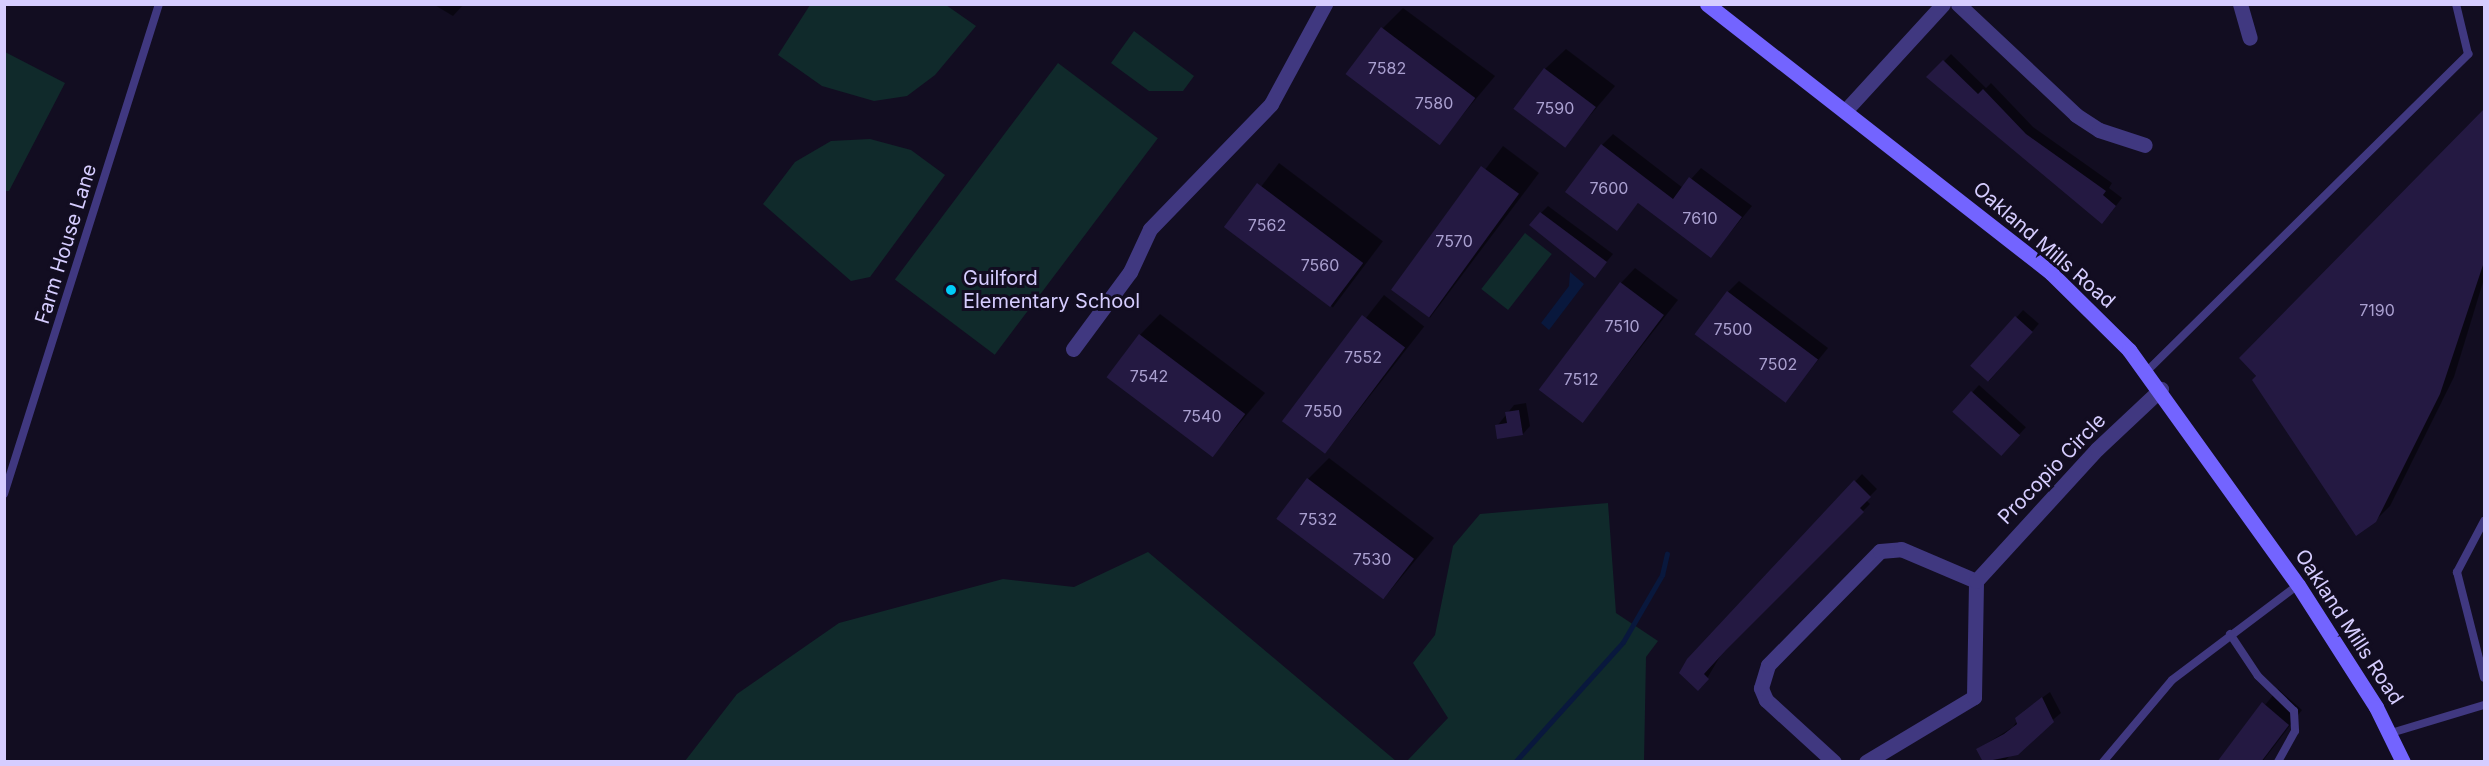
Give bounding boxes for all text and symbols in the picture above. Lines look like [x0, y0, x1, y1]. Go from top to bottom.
house number: 7582 [1368, 58, 1406, 78]
house number: 7580 [1415, 93, 1453, 113]
house number: 7590 [1536, 98, 1574, 118]
street label: Farm House Lane [30, 161, 102, 327]
street label: Oakland Mills Road [1968, 177, 2120, 313]
house number: 7600 [1590, 178, 1628, 198]
house number: 7610 [1682, 208, 1718, 228]
house number: 7562 [1248, 215, 1286, 235]
house number: 7570 [1435, 231, 1473, 251]
house number: 7560 [1301, 255, 1339, 275]
place label: Guilford Elementary School [963, 266, 1140, 313]
marker: Guilford Elementary School [944, 283, 958, 297]
house number: 7190 [2359, 300, 2395, 320]
house number: 7510 [1604, 316, 1640, 336]
house number: 7500 [1714, 319, 1752, 339]
house number: 7552 [1344, 347, 1382, 367]
house number: 7502 [1759, 354, 1797, 374]
house number: 7542 [1130, 366, 1168, 386]
house number: 7512 [1564, 369, 1598, 389]
house number: 7550 [1304, 401, 1342, 421]
house number: 7540 [1182, 406, 1222, 426]
street label: Procopio Circle [1993, 409, 2111, 529]
house number: 7532 [1299, 509, 1337, 529]
street label: Oakland Mills Road [2290, 545, 2408, 709]
house number: 7530 [1353, 549, 1391, 569]

